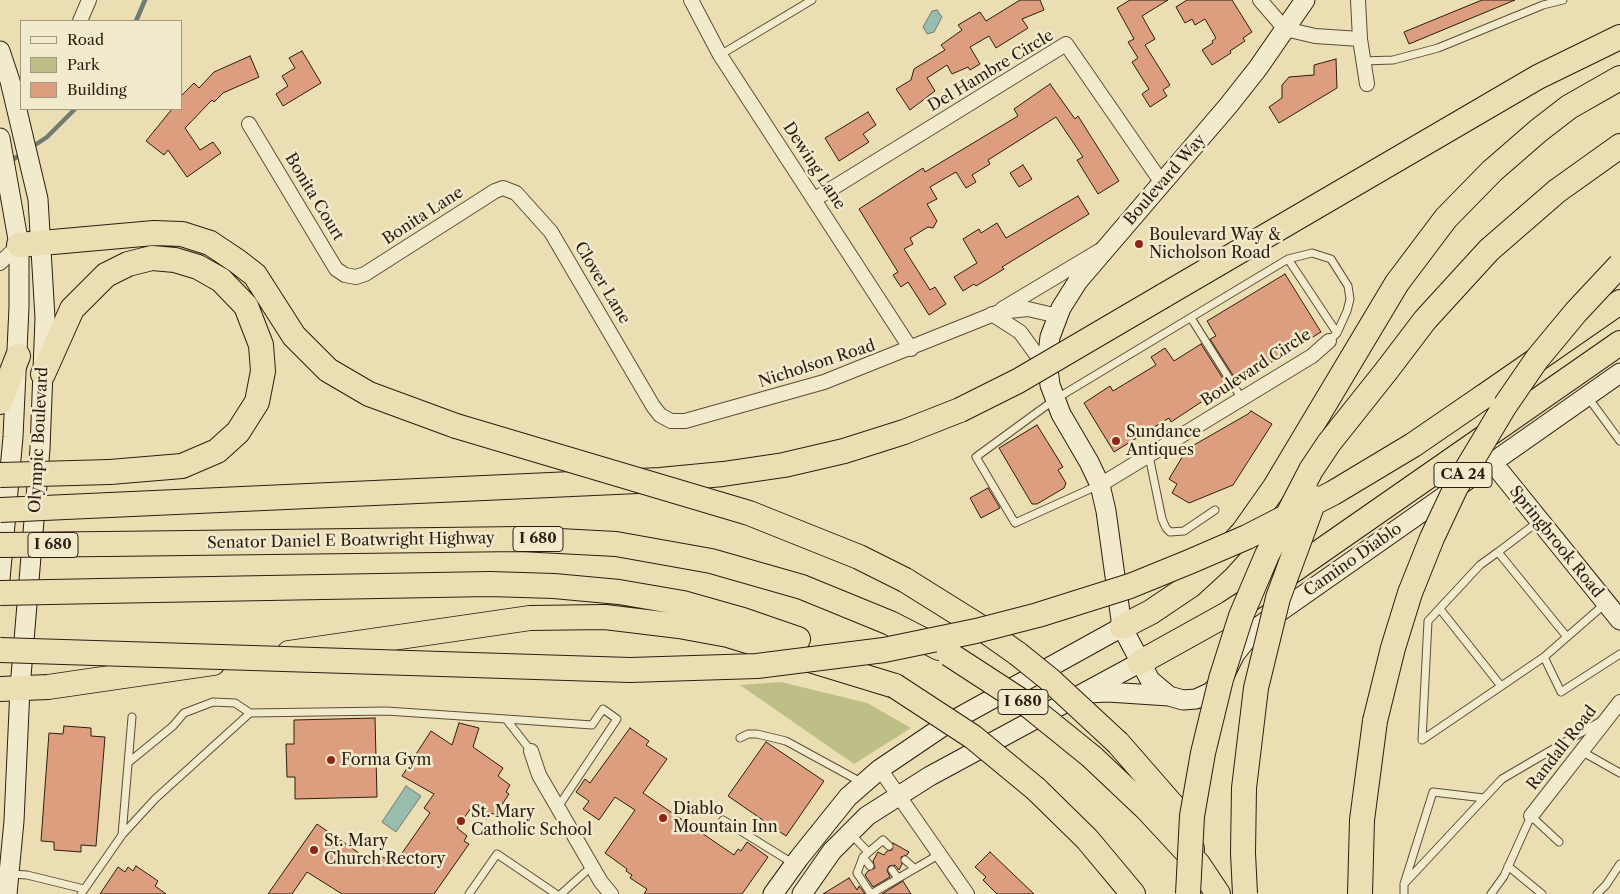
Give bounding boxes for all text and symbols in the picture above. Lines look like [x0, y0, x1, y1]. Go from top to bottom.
legend [20, 20, 182, 110]
street label: Del Hambre Circle [925, 26, 1057, 116]
text: Road [67, 30, 104, 49]
text: Park [67, 55, 100, 74]
text: Building [67, 80, 127, 99]
street label: Dewing Lane [779, 119, 849, 213]
street label: Boulevard Way [1120, 131, 1210, 229]
street label: Bonita Court [280, 150, 348, 244]
street label: Bonita Lane [379, 183, 467, 249]
place label: Boulevard Way & Nicholson Road [1149, 225, 1281, 263]
street label: Clover Lane [570, 238, 634, 328]
marker: Boulevard Way & Nicholson Road [1133, 238, 1145, 250]
street label: Boulevard Circle [1197, 325, 1315, 411]
street label: Nicholson Road [756, 336, 878, 392]
street label: Olympic Boulevard [26, 367, 52, 513]
place label: Sundance Antiques [1126, 422, 1201, 460]
marker: Sundance Antiques [1110, 435, 1122, 447]
road number: CA 24 [1434, 462, 1492, 488]
street label: Springbrook Road [1505, 482, 1607, 602]
street label: Camino Diablo [1300, 519, 1406, 601]
road number: I 680 [513, 526, 563, 552]
street label: Senator Daniel E Boatwright Highway [207, 529, 495, 553]
road number: I 680 [28, 532, 78, 558]
road number: I 680 [998, 690, 1048, 714]
street label: Randall Road [1523, 702, 1601, 794]
place label: Forma Gym [341, 750, 431, 770]
marker: Forma Gym [325, 754, 337, 766]
place label: Diablo Mountain Inn [673, 799, 778, 837]
place label: St. Mary Catholic School [471, 802, 592, 840]
marker: Diablo Mountain Inn [657, 812, 669, 824]
marker: St. Mary Catholic School [455, 815, 467, 827]
place label: St. Mary Church Rectory [324, 831, 446, 869]
marker: St. Mary Church Rectory [308, 844, 320, 856]

